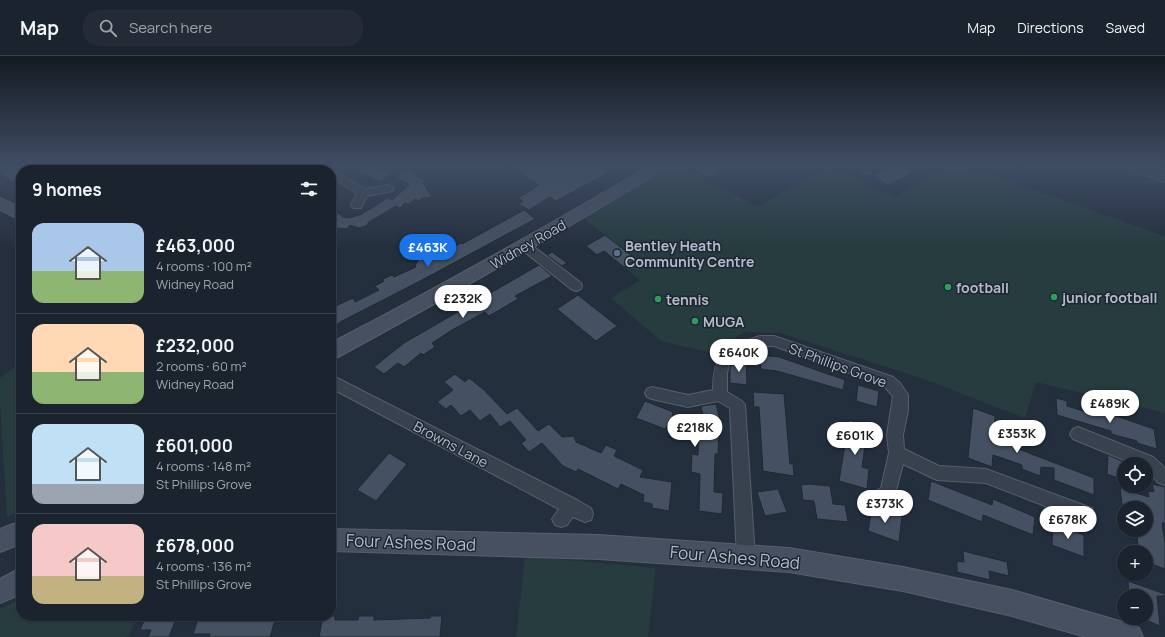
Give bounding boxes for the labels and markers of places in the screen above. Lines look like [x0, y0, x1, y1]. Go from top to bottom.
pin: £463K [400, 234, 456, 268]
place label: Bentley Heath Community Centre [625, 236, 754, 271]
marker: Bentley Heath Community Centre [612, 248, 622, 258]
place label: football [956, 278, 1009, 297]
marker: football [943, 282, 953, 292]
pin: £232K [435, 285, 491, 319]
place label: junior football [1061, 288, 1157, 307]
place label: tennis [666, 290, 709, 309]
marker: junior football [1049, 292, 1059, 302]
marker: tennis [653, 294, 663, 304]
place label: MUGA [703, 312, 745, 331]
marker: MUGA [690, 316, 700, 326]
pin: £640K [711, 339, 767, 373]
pin: £489K [1082, 390, 1138, 424]
pin: £218K [667, 414, 723, 448]
pin: £353K [989, 420, 1045, 454]
pin: £601K [827, 422, 883, 456]
pin: £373K [857, 490, 913, 524]
pin: £678K [1040, 506, 1096, 540]

